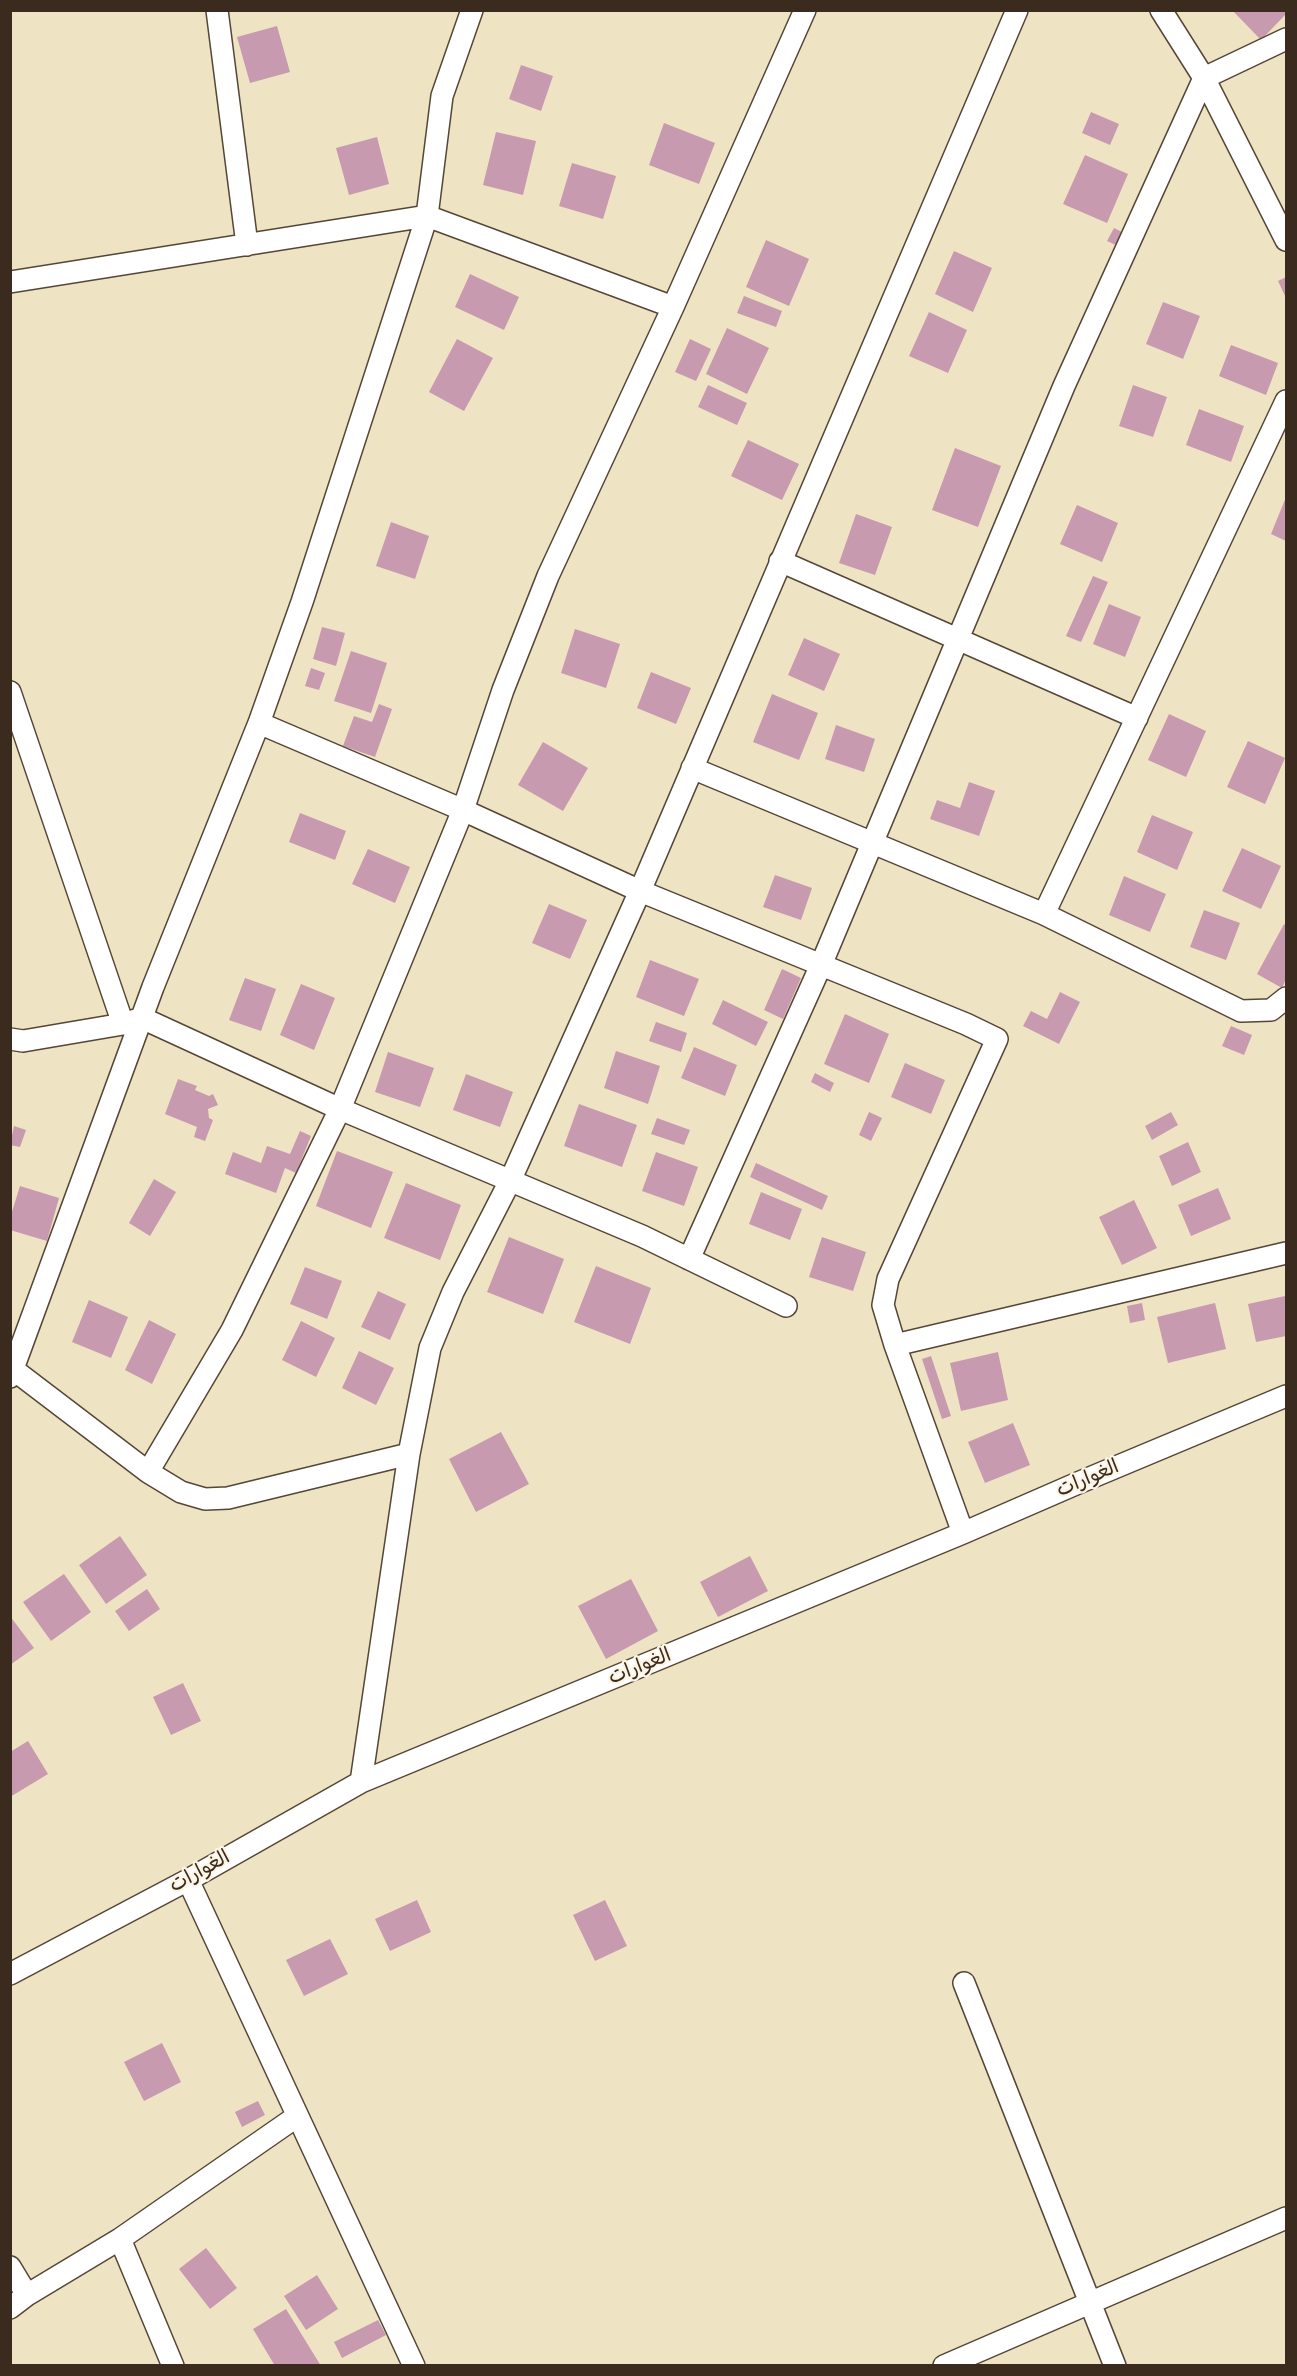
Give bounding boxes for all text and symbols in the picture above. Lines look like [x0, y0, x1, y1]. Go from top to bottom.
street label: الغوارات [1053, 1455, 1123, 1503]
street label: الغوارات [605, 1644, 675, 1690]
street label: الغوارات [166, 1846, 234, 1898]

